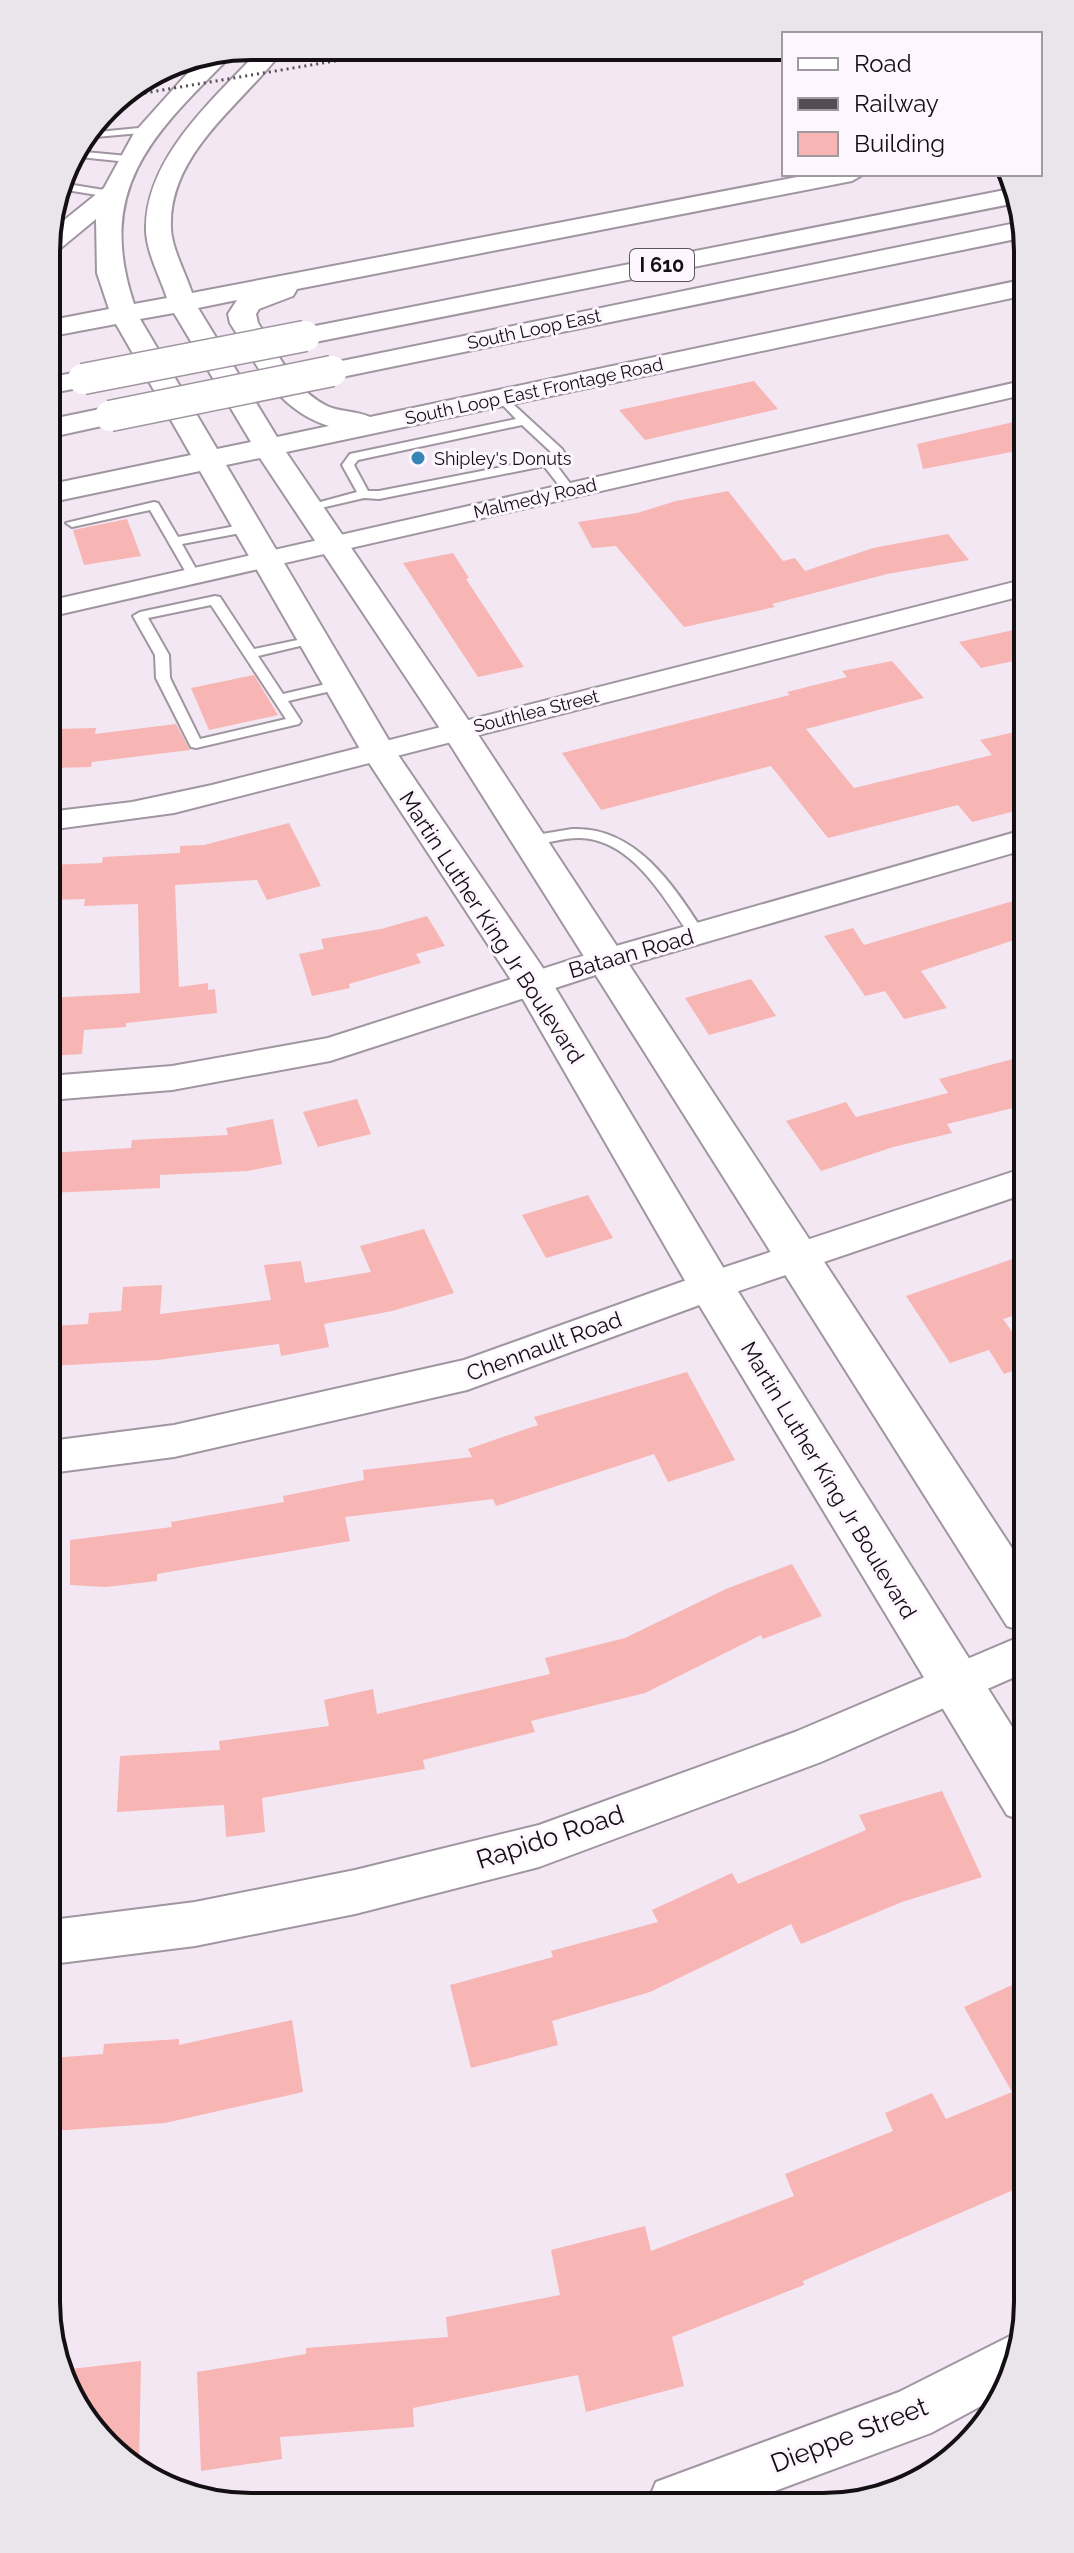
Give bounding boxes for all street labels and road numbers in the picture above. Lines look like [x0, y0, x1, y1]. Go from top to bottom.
road number: I 610 [630, 249, 694, 281]
street label: South Loop East [465, 305, 603, 353]
street label: South Loop East Frontage Road [403, 353, 665, 429]
street label: Malmedy Road [471, 474, 599, 522]
street label: Southlea Street [471, 685, 601, 737]
street label: Martin Luther King Jr Boulevard [394, 786, 590, 1068]
street label: Bataan Road [565, 923, 697, 983]
street label: Chennault Road [463, 1306, 625, 1386]
street label: Martin Luther King Jr Boulevard [736, 1337, 922, 1623]
street label: Rapido Road [472, 1799, 628, 1875]
street label: Dieppe Street [766, 2391, 932, 2479]

